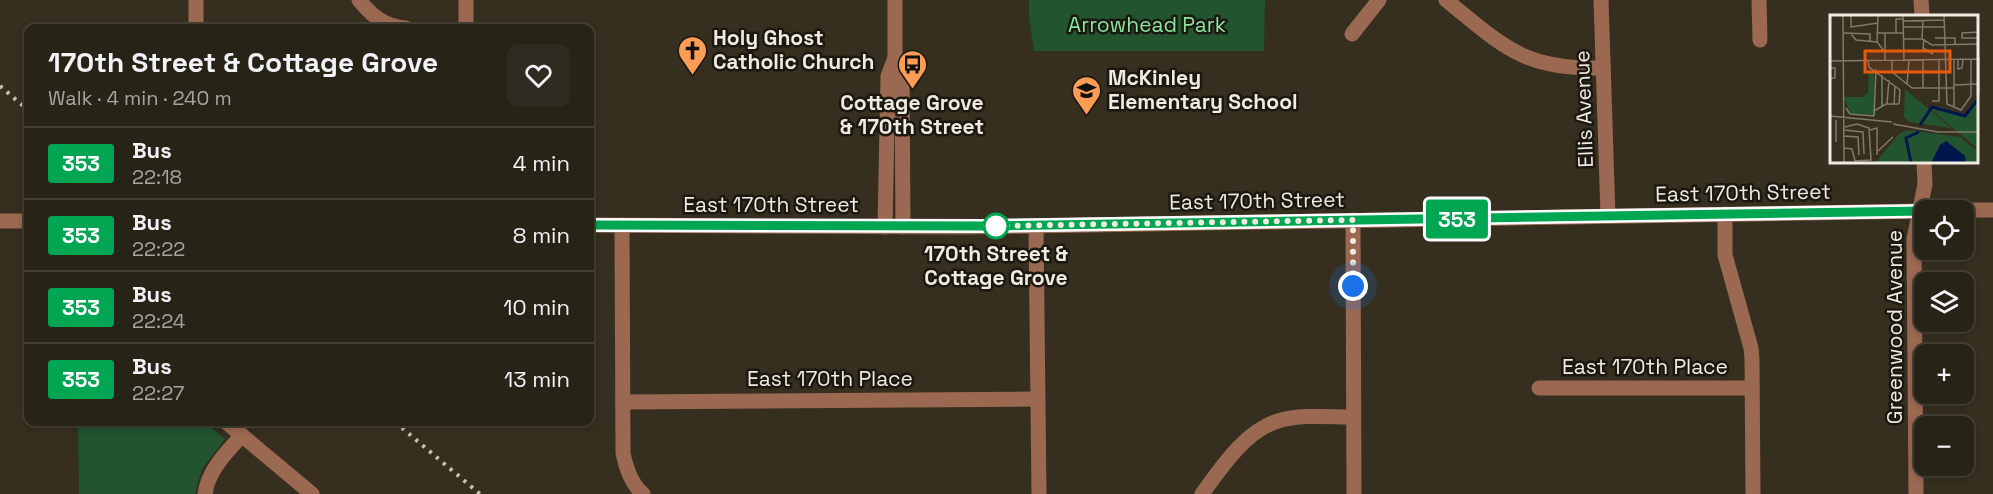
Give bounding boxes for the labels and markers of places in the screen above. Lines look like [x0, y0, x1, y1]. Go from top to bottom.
place label: Holy Ghost Catholic Church [713, 24, 875, 75]
church icon: Holy Ghost Catholic Church [676, 34, 708, 76]
bus stop icon: Cottage Grove & 170th Street [896, 48, 928, 90]
place label: McKinley Elementary School [1108, 64, 1298, 115]
school or university icon: McKinley Elementary School [1071, 74, 1103, 116]
place label: Cottage Grove & 170th Street [840, 89, 984, 140]
marker: 170th Street & Cottage Grove [983, 213, 1009, 239]
place label: 170th Street & Cottage Grove [924, 240, 1069, 291]

